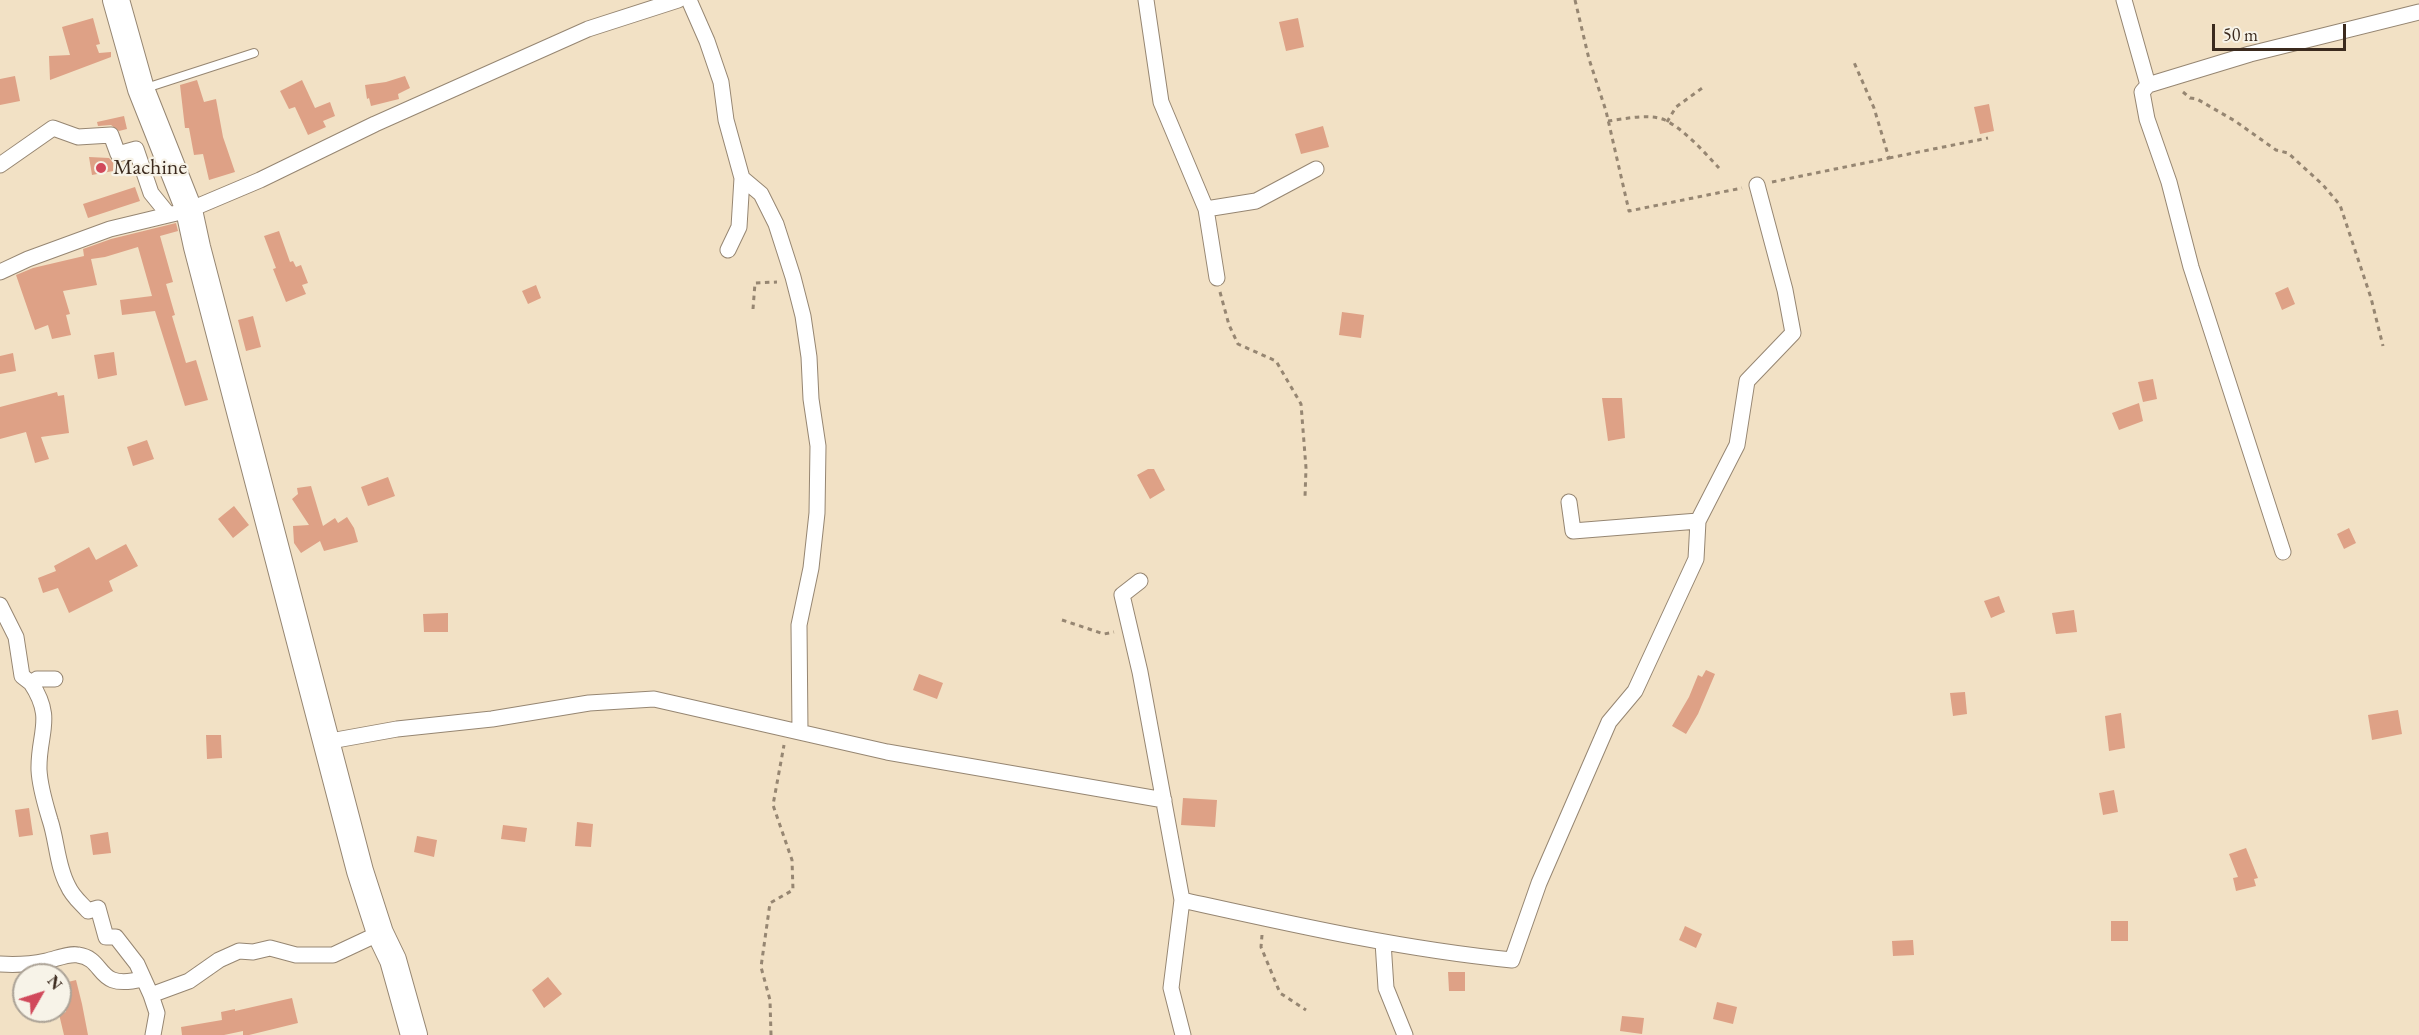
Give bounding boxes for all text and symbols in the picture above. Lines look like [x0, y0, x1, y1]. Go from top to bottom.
scale bar [2215, 12, 2348, 50]
text: 50 m [2223, 23, 2258, 46]
place label: Machine [113, 155, 187, 181]
marker: Machine [94, 161, 108, 175]
north arrow [12, 963, 72, 1023]
text: N [43, 971, 67, 994]

